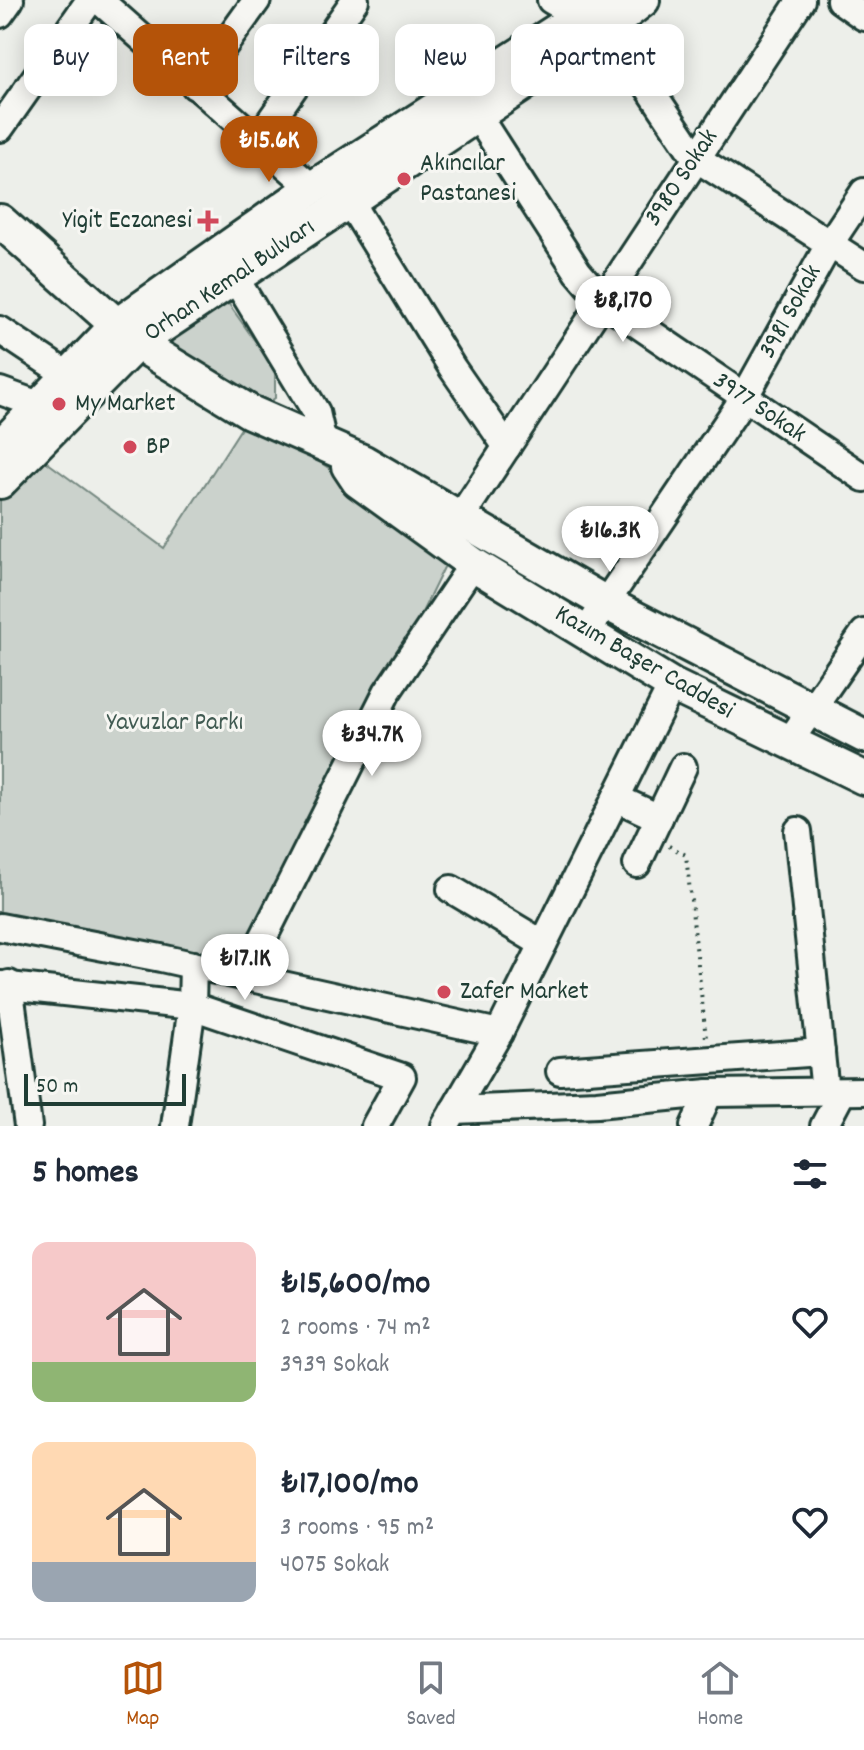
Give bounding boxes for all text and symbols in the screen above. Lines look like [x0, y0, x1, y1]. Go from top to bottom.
chip: Buy [24, 24, 117, 96]
chip: Rent [133, 24, 238, 96]
chip: Filters [254, 24, 379, 96]
chip: New [395, 24, 495, 96]
chip: Apartment [511, 24, 684, 96]
pin: ₺15.6K [204, 116, 334, 184]
street label: 3980 Sokak [636, 122, 728, 234]
text: ₺15.6K [238, 123, 300, 160]
place label: Akıncılar Pastanesi [420, 146, 516, 213]
marker: Akıncılar Pastanesi [395, 170, 413, 188]
place label: Yigit Eczanesi [63, 203, 192, 240]
street label: Orhan Kemal Bulvarı [137, 210, 323, 352]
marker: Yigit Eczanesi [199, 212, 217, 230]
street label: 3981 Sokak [750, 258, 832, 366]
pin: ₺8,170 [558, 276, 688, 344]
text: ₺8,170 [593, 283, 653, 320]
street label: 3977 Sokak [705, 363, 813, 453]
place label: My Market [75, 386, 176, 423]
marker: My Market [50, 395, 68, 413]
place label: BP [146, 429, 170, 466]
marker: BP [121, 438, 139, 456]
pin: ₺16.3K [545, 506, 675, 574]
text: ₺16.3K [580, 513, 640, 550]
street label: Kazım Başer Caddesi [547, 596, 741, 730]
park label: Yavuzlar Parkı [107, 705, 243, 742]
pin: ₺34.7K [307, 710, 437, 778]
text: ₺34.7K [340, 717, 404, 754]
pin: ₺17.1K [180, 934, 310, 1002]
text: ₺17.1K [219, 941, 271, 978]
place label: Zafer Market [460, 974, 589, 1011]
marker: Zafer Market [435, 983, 453, 1001]
scale bar [24, 1070, 186, 1106]
text: 50 m [36, 1072, 78, 1103]
text: 5 homes [32, 1150, 139, 1199]
icon: filters [788, 1152, 832, 1196]
text: ₺15,600/mo [280, 1261, 430, 1310]
icon: home [96, 1274, 192, 1370]
icon: heart [788, 1300, 832, 1344]
text: 2 rooms · 74 m² [280, 1310, 431, 1347]
text: 3939 Sokak [280, 1347, 389, 1384]
text: ₺17,100/mo [280, 1461, 419, 1510]
icon: home [96, 1474, 192, 1570]
icon: heart [788, 1500, 832, 1544]
text: 3 rooms · 95 m² [280, 1510, 434, 1547]
text: 4075 Sokak [280, 1547, 389, 1584]
tab: Map [121, 1656, 165, 1735]
tab: Saved [406, 1656, 456, 1735]
tab: Home [697, 1656, 743, 1735]

